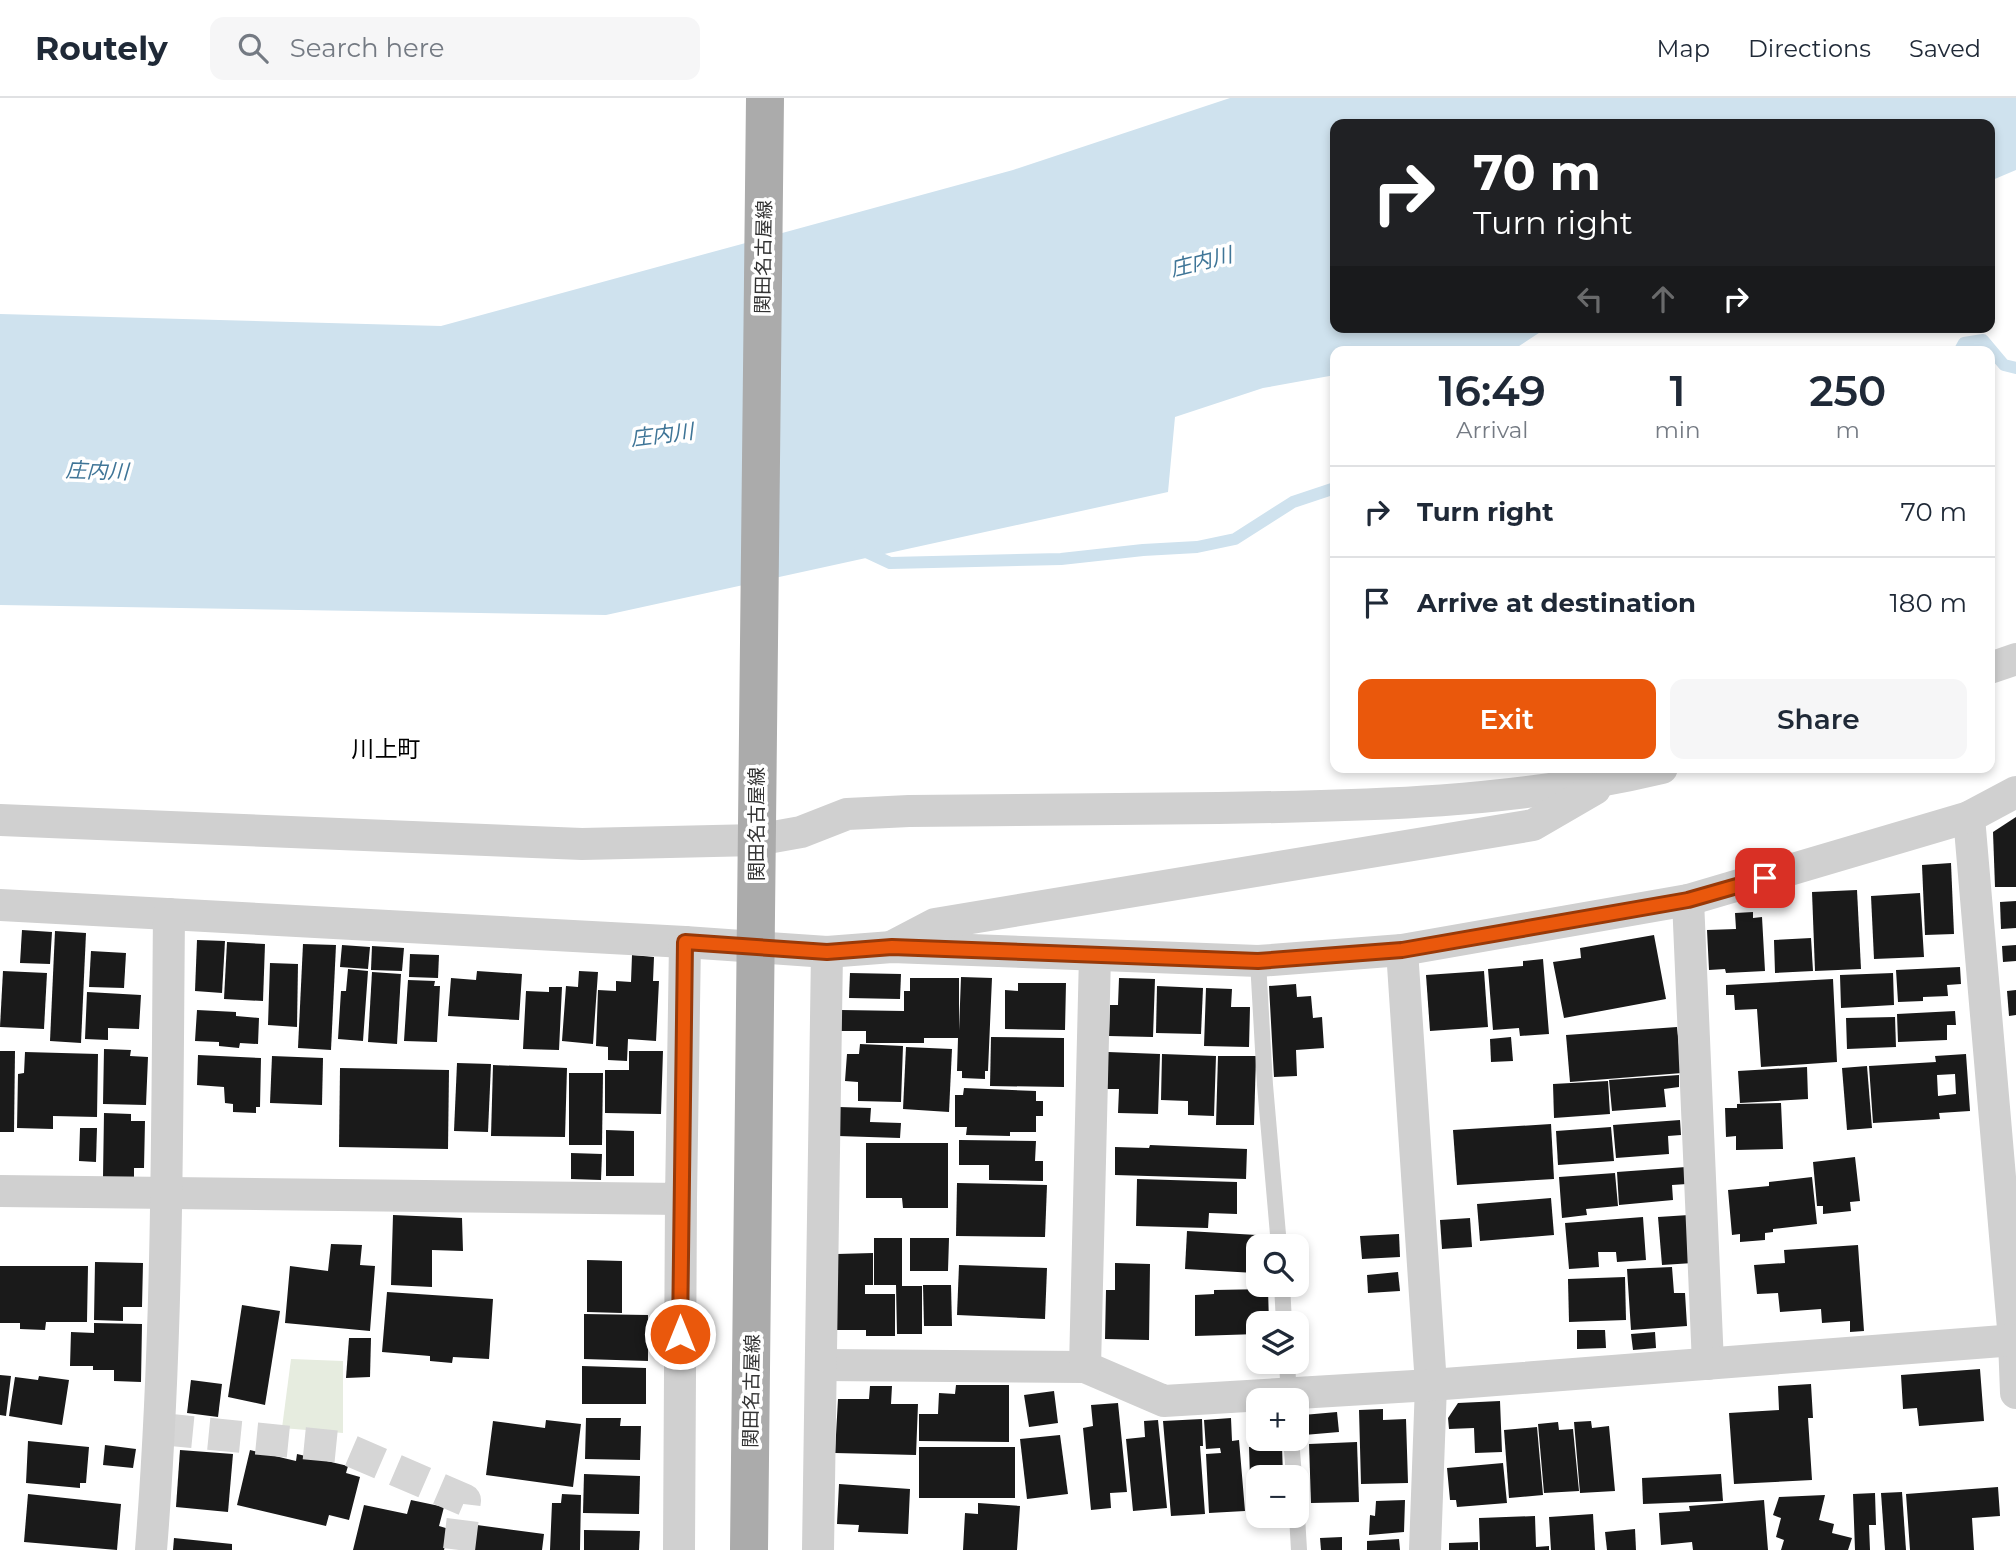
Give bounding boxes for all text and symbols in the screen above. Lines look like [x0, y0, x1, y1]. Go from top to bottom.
search box [210, 17, 700, 80]
text: Routely [35, 28, 168, 68]
icon: search [234, 29, 272, 67]
text: Search here [290, 32, 445, 64]
text: Map [1657, 34, 1710, 63]
text: Directions [1748, 34, 1871, 63]
text: Saved [1909, 34, 1981, 63]
text: 70 m [1473, 143, 1601, 202]
icon: right [1358, 147, 1449, 238]
street label: 関田名古屋線 [751, 200, 776, 314]
text: Turn right [1473, 203, 1633, 242]
water label: 庄内川 [1167, 241, 1236, 281]
icon: left [1571, 280, 1609, 318]
icon: ahead [1644, 280, 1682, 318]
icon: right [1717, 280, 1755, 318]
text: 16:49 [1439, 365, 1546, 417]
text: 1 [1669, 365, 1685, 417]
text: 250 [1809, 365, 1886, 417]
text: Arrival [1456, 416, 1528, 444]
text: min [1654, 416, 1701, 444]
text: m [1836, 416, 1860, 444]
water label: 庄内川 [629, 418, 697, 451]
water label: 庄内川 [65, 457, 131, 484]
icon: right [1358, 493, 1396, 531]
text: Turn right [1417, 496, 1553, 528]
text: 70 m [1901, 496, 1967, 528]
icon: arrive [1358, 584, 1396, 622]
text: Arrive at destination [1417, 587, 1696, 619]
text: 180 m [1889, 587, 1967, 619]
button: Exit [1358, 679, 1656, 759]
button: Share [1670, 679, 1967, 759]
district label: 川上町 [352, 735, 421, 763]
street label: 関田名古屋線 [745, 767, 768, 881]
pin [1735, 848, 1795, 908]
icon: arrive [1746, 859, 1784, 897]
map controls [1246, 1234, 1309, 1528]
button: search [1246, 1234, 1309, 1297]
position arrow [643, 1297, 717, 1371]
button: layers [1246, 1311, 1309, 1374]
street label: 関田名古屋線 [739, 1334, 764, 1448]
button: + [1246, 1388, 1309, 1451]
button: − [1246, 1465, 1309, 1528]

